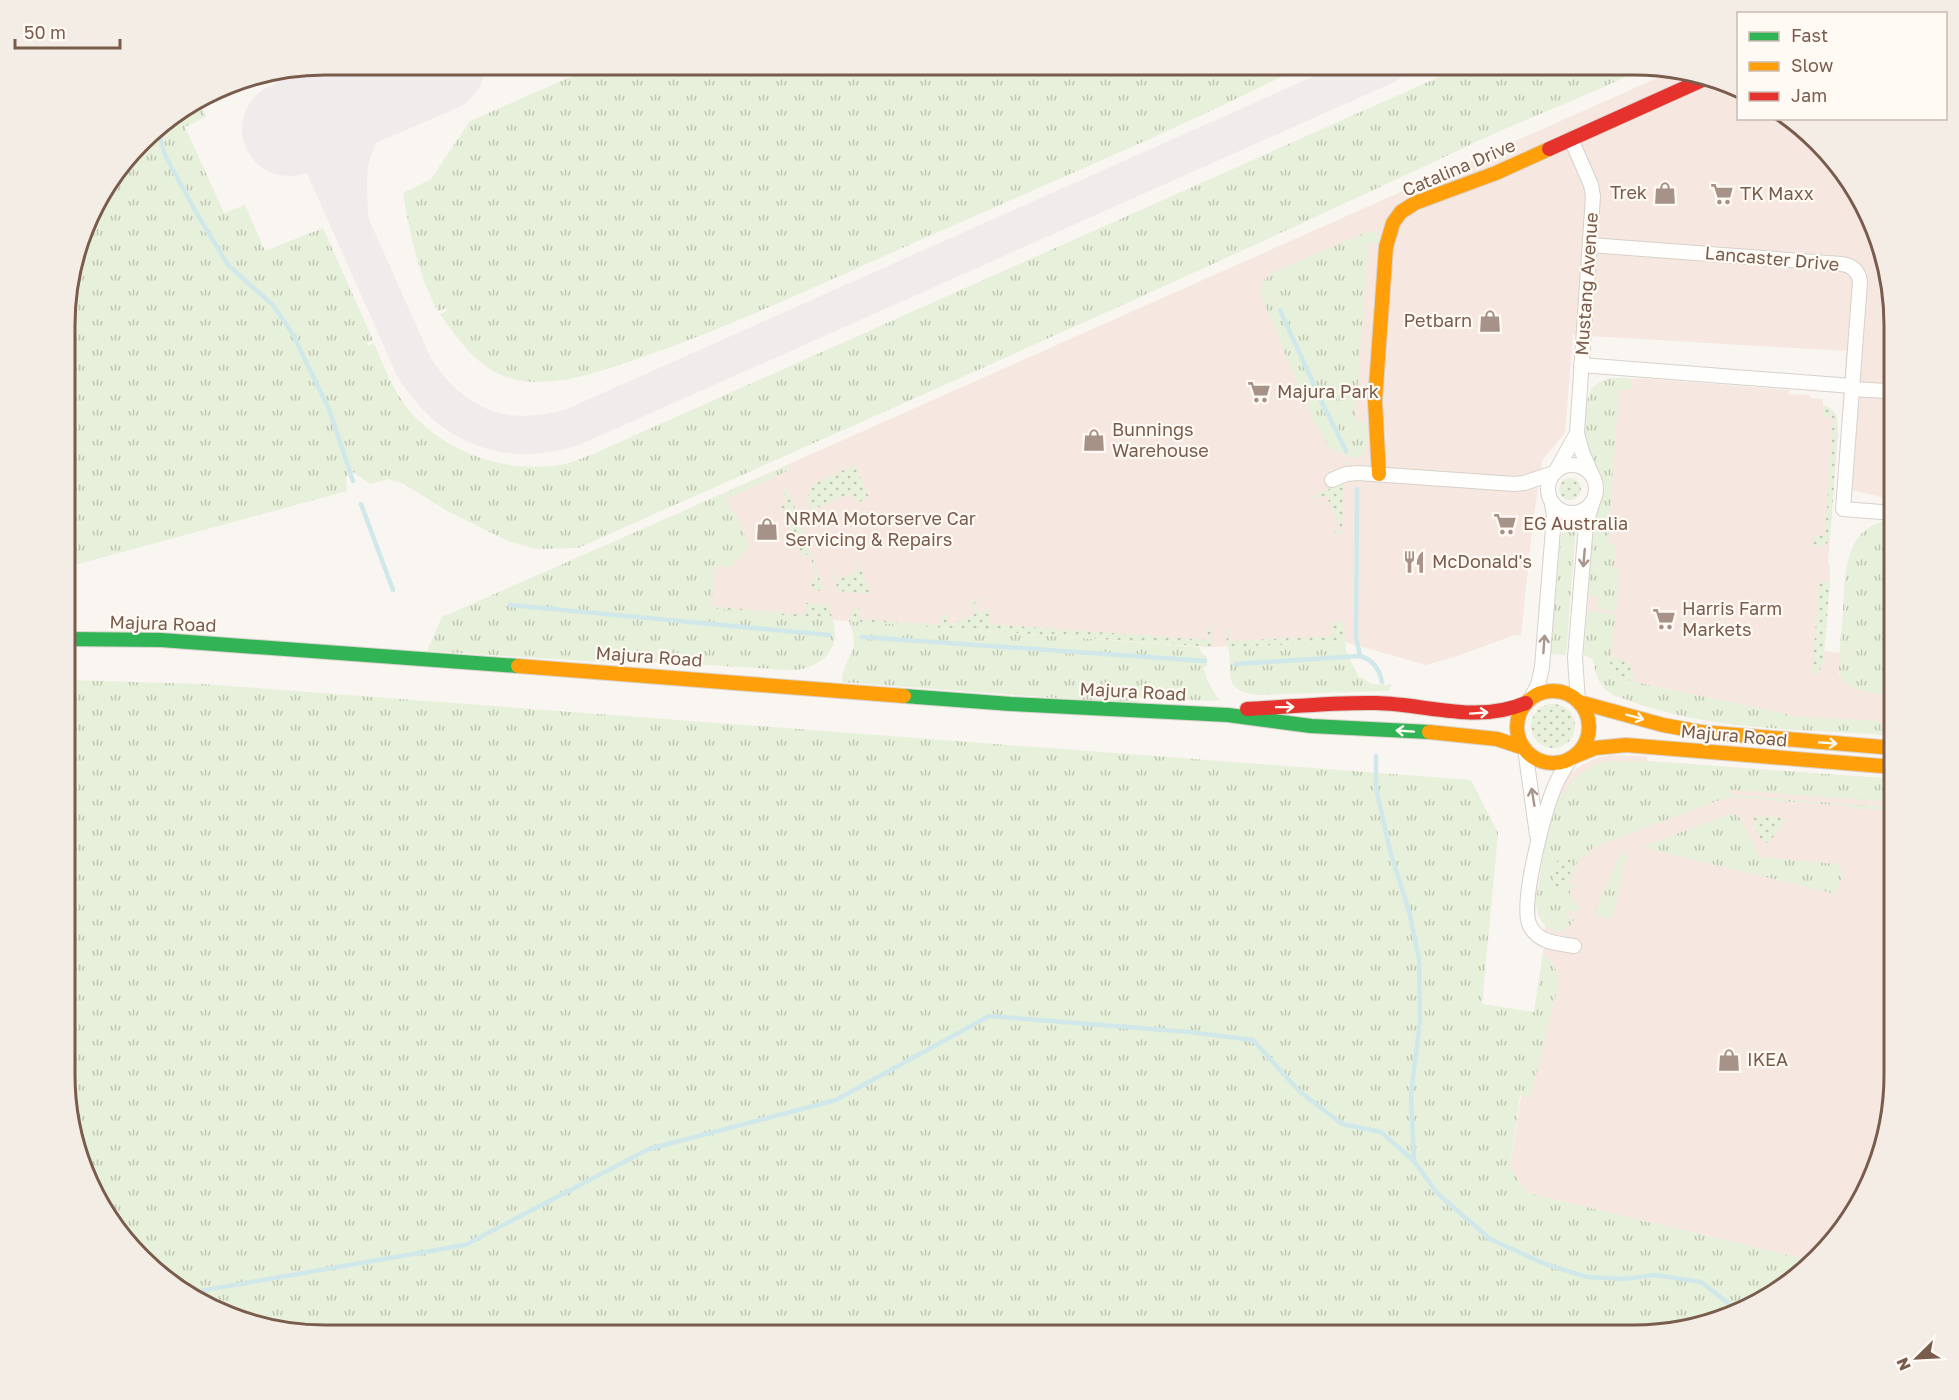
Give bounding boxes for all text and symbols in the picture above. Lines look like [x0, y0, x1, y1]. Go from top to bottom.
scale bar [15, 12, 120, 50]
legend [1737, 12, 1947, 120]
text: 50 m [24, 21, 66, 43]
text: Fast [1791, 24, 1828, 46]
text: Slow [1791, 54, 1834, 76]
text: Jam [1791, 84, 1827, 106]
street label: Catalina Drive [1399, 133, 1518, 201]
shop icon: Trek [1652, 180, 1678, 206]
place label: Trek [1610, 181, 1647, 203]
supermarket icon: TK Maxx [1709, 181, 1735, 207]
place label: TK Maxx [1740, 182, 1814, 204]
street label: Mustang Avenue [1570, 212, 1602, 356]
street label: Lancaster Drive [1704, 241, 1840, 275]
shop icon: Petbarn [1477, 308, 1503, 334]
place label: Petbarn [1403, 309, 1472, 331]
supermarket icon: Majura Park [1246, 379, 1272, 405]
place label: Majura Park [1277, 380, 1379, 402]
place label: Bunnings Warehouse [1112, 418, 1209, 461]
shop icon: Bunnings Warehouse [1081, 427, 1107, 453]
place label: NRMA Motorserve Car Servicing & Repairs [785, 507, 976, 550]
supermarket icon: EG Australia [1492, 511, 1518, 537]
place label: EG Australia [1523, 512, 1628, 534]
shop icon: NRMA Motorserve Car Servicing & Repairs [754, 516, 780, 542]
one-way arrow [1578, 548, 1589, 567]
restaurant icon: McDonald's [1401, 549, 1427, 575]
place label: McDonald's [1432, 550, 1532, 572]
place label: Harris Farm Markets [1682, 597, 1782, 640]
supermarket icon: Harris Farm Markets [1651, 606, 1677, 632]
street label: Majura Road [109, 610, 217, 636]
one-way arrow [1539, 634, 1550, 654]
street label: Majura Road [595, 641, 703, 671]
street label: Majura Road [1079, 677, 1187, 705]
one-way arrow [1275, 701, 1295, 713]
one-way arrow [1469, 707, 1489, 718]
one-way arrow [1625, 712, 1644, 723]
street label: Majura Road [1680, 719, 1788, 751]
one-way arrow [1395, 725, 1415, 736]
one-way arrow [1818, 738, 1838, 749]
one-way arrow [1527, 788, 1538, 808]
shop icon: IKEA [1716, 1047, 1742, 1073]
place label: IKEA [1747, 1048, 1788, 1070]
north arrow [1887, 1328, 1947, 1388]
text: N [1892, 1354, 1915, 1374]

